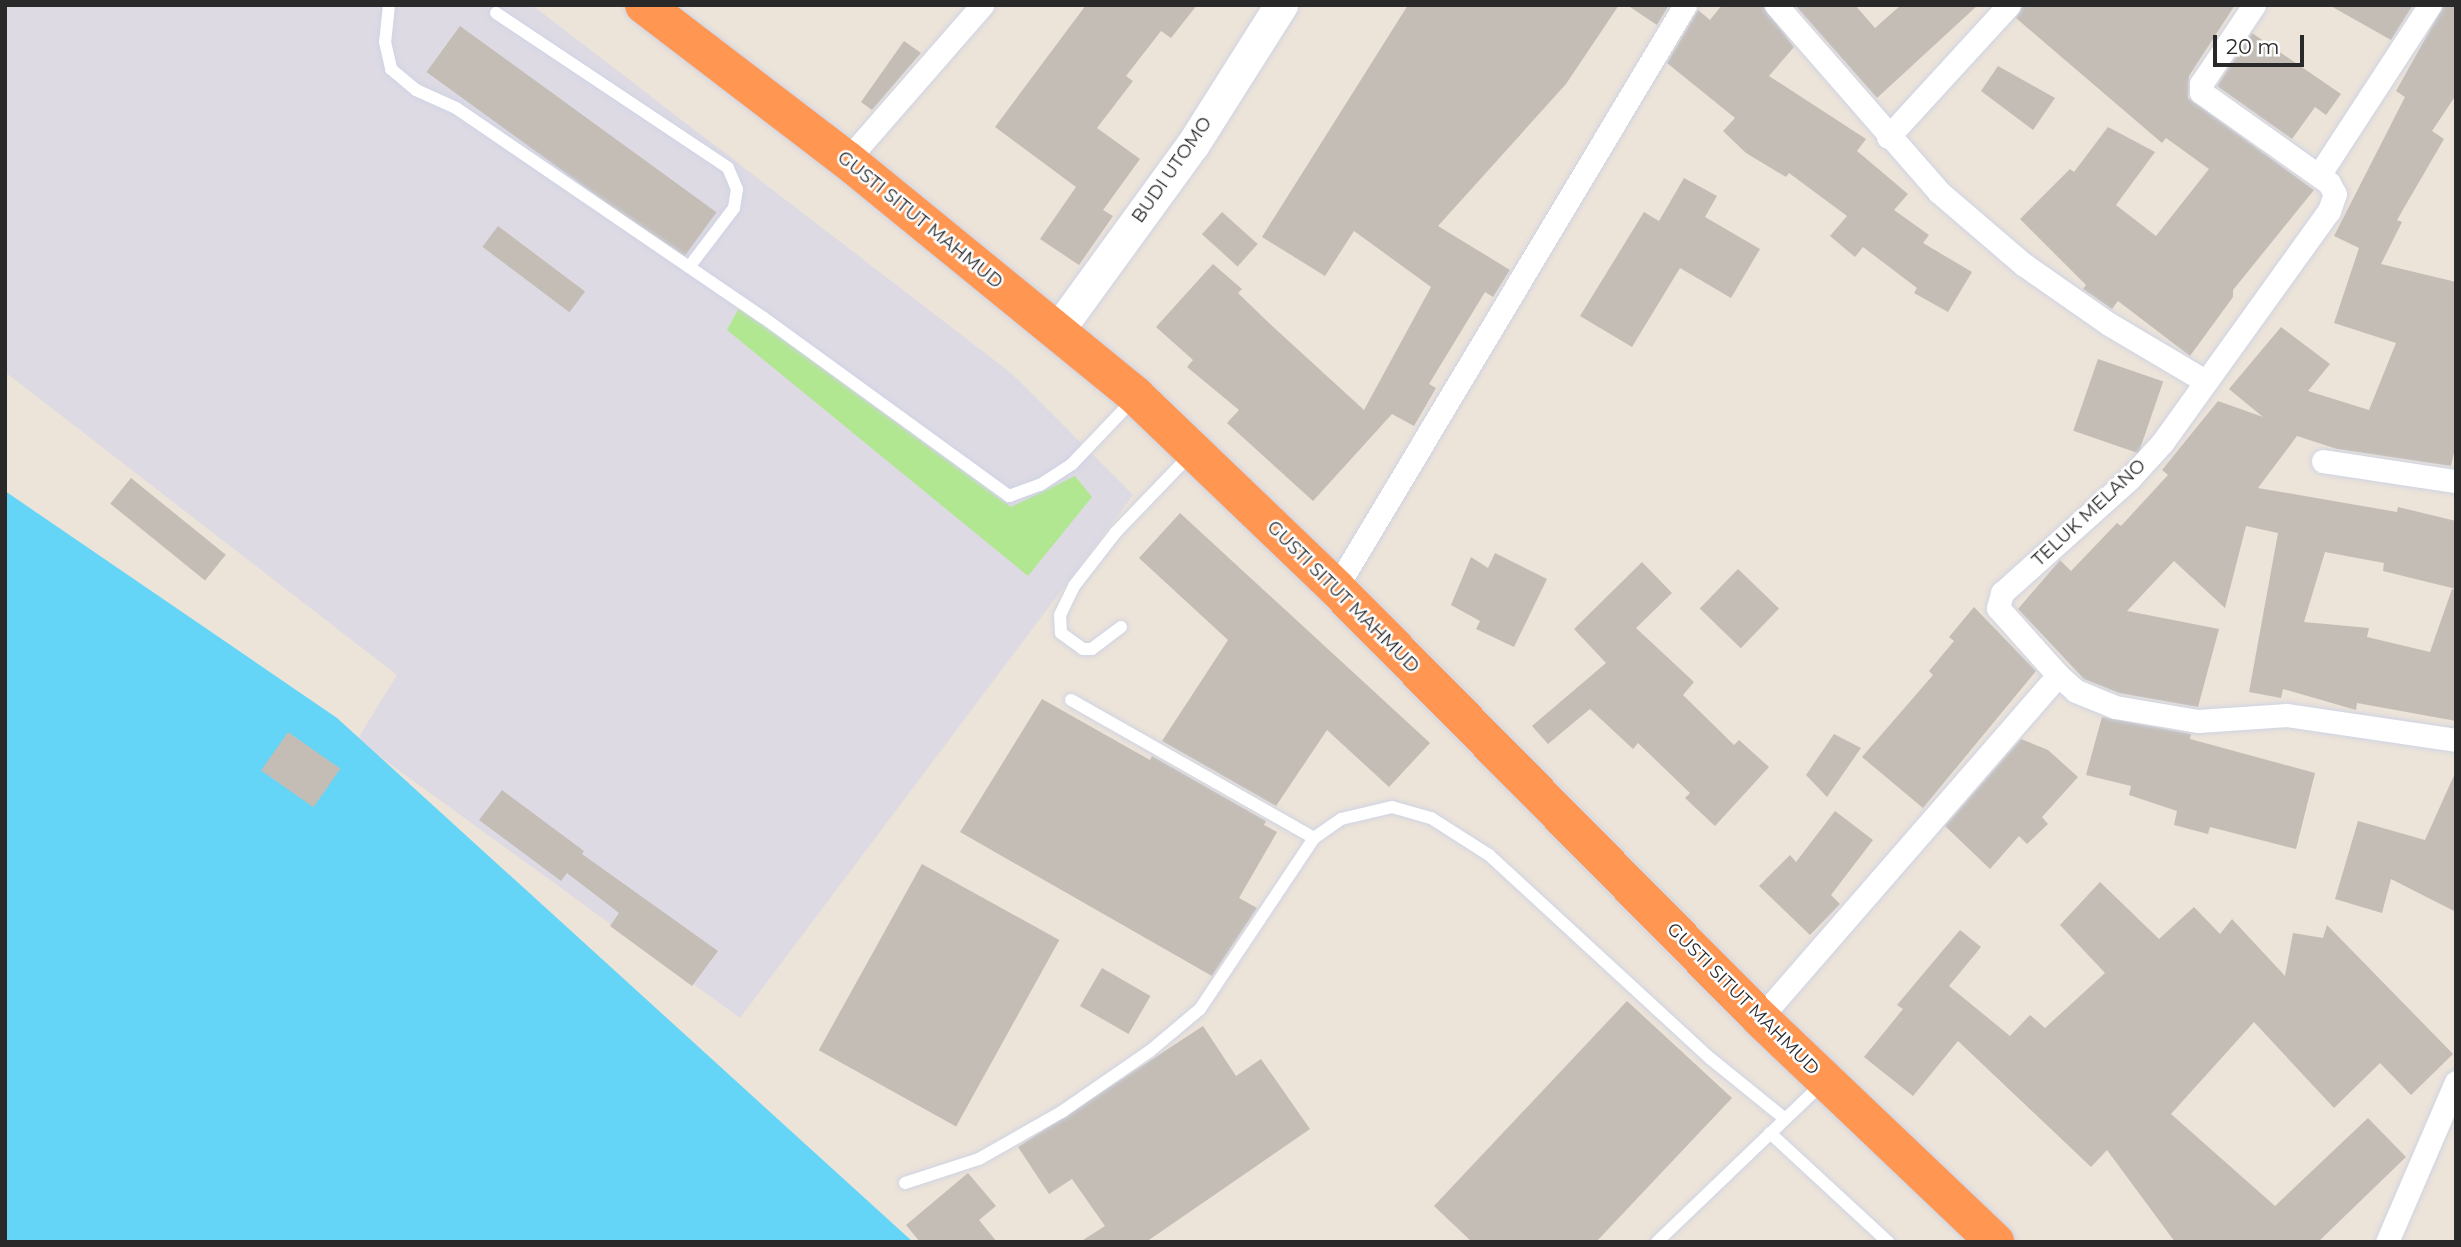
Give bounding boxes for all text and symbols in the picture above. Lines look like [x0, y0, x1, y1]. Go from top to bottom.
scale bar [2216, 21, 2307, 65]
text: 20 m [2226, 34, 2280, 59]
street label: BUDI UTOMO [1127, 113, 1217, 227]
street label: GUSTI SITUT MAHMUD [833, 147, 1007, 293]
street label: TELUK MELANO [2028, 455, 2150, 571]
street label: GUSTI SITUT MAHMUD [1262, 516, 1424, 678]
street label: GUSTI SITUT MAHMUD [1662, 918, 1824, 1080]

